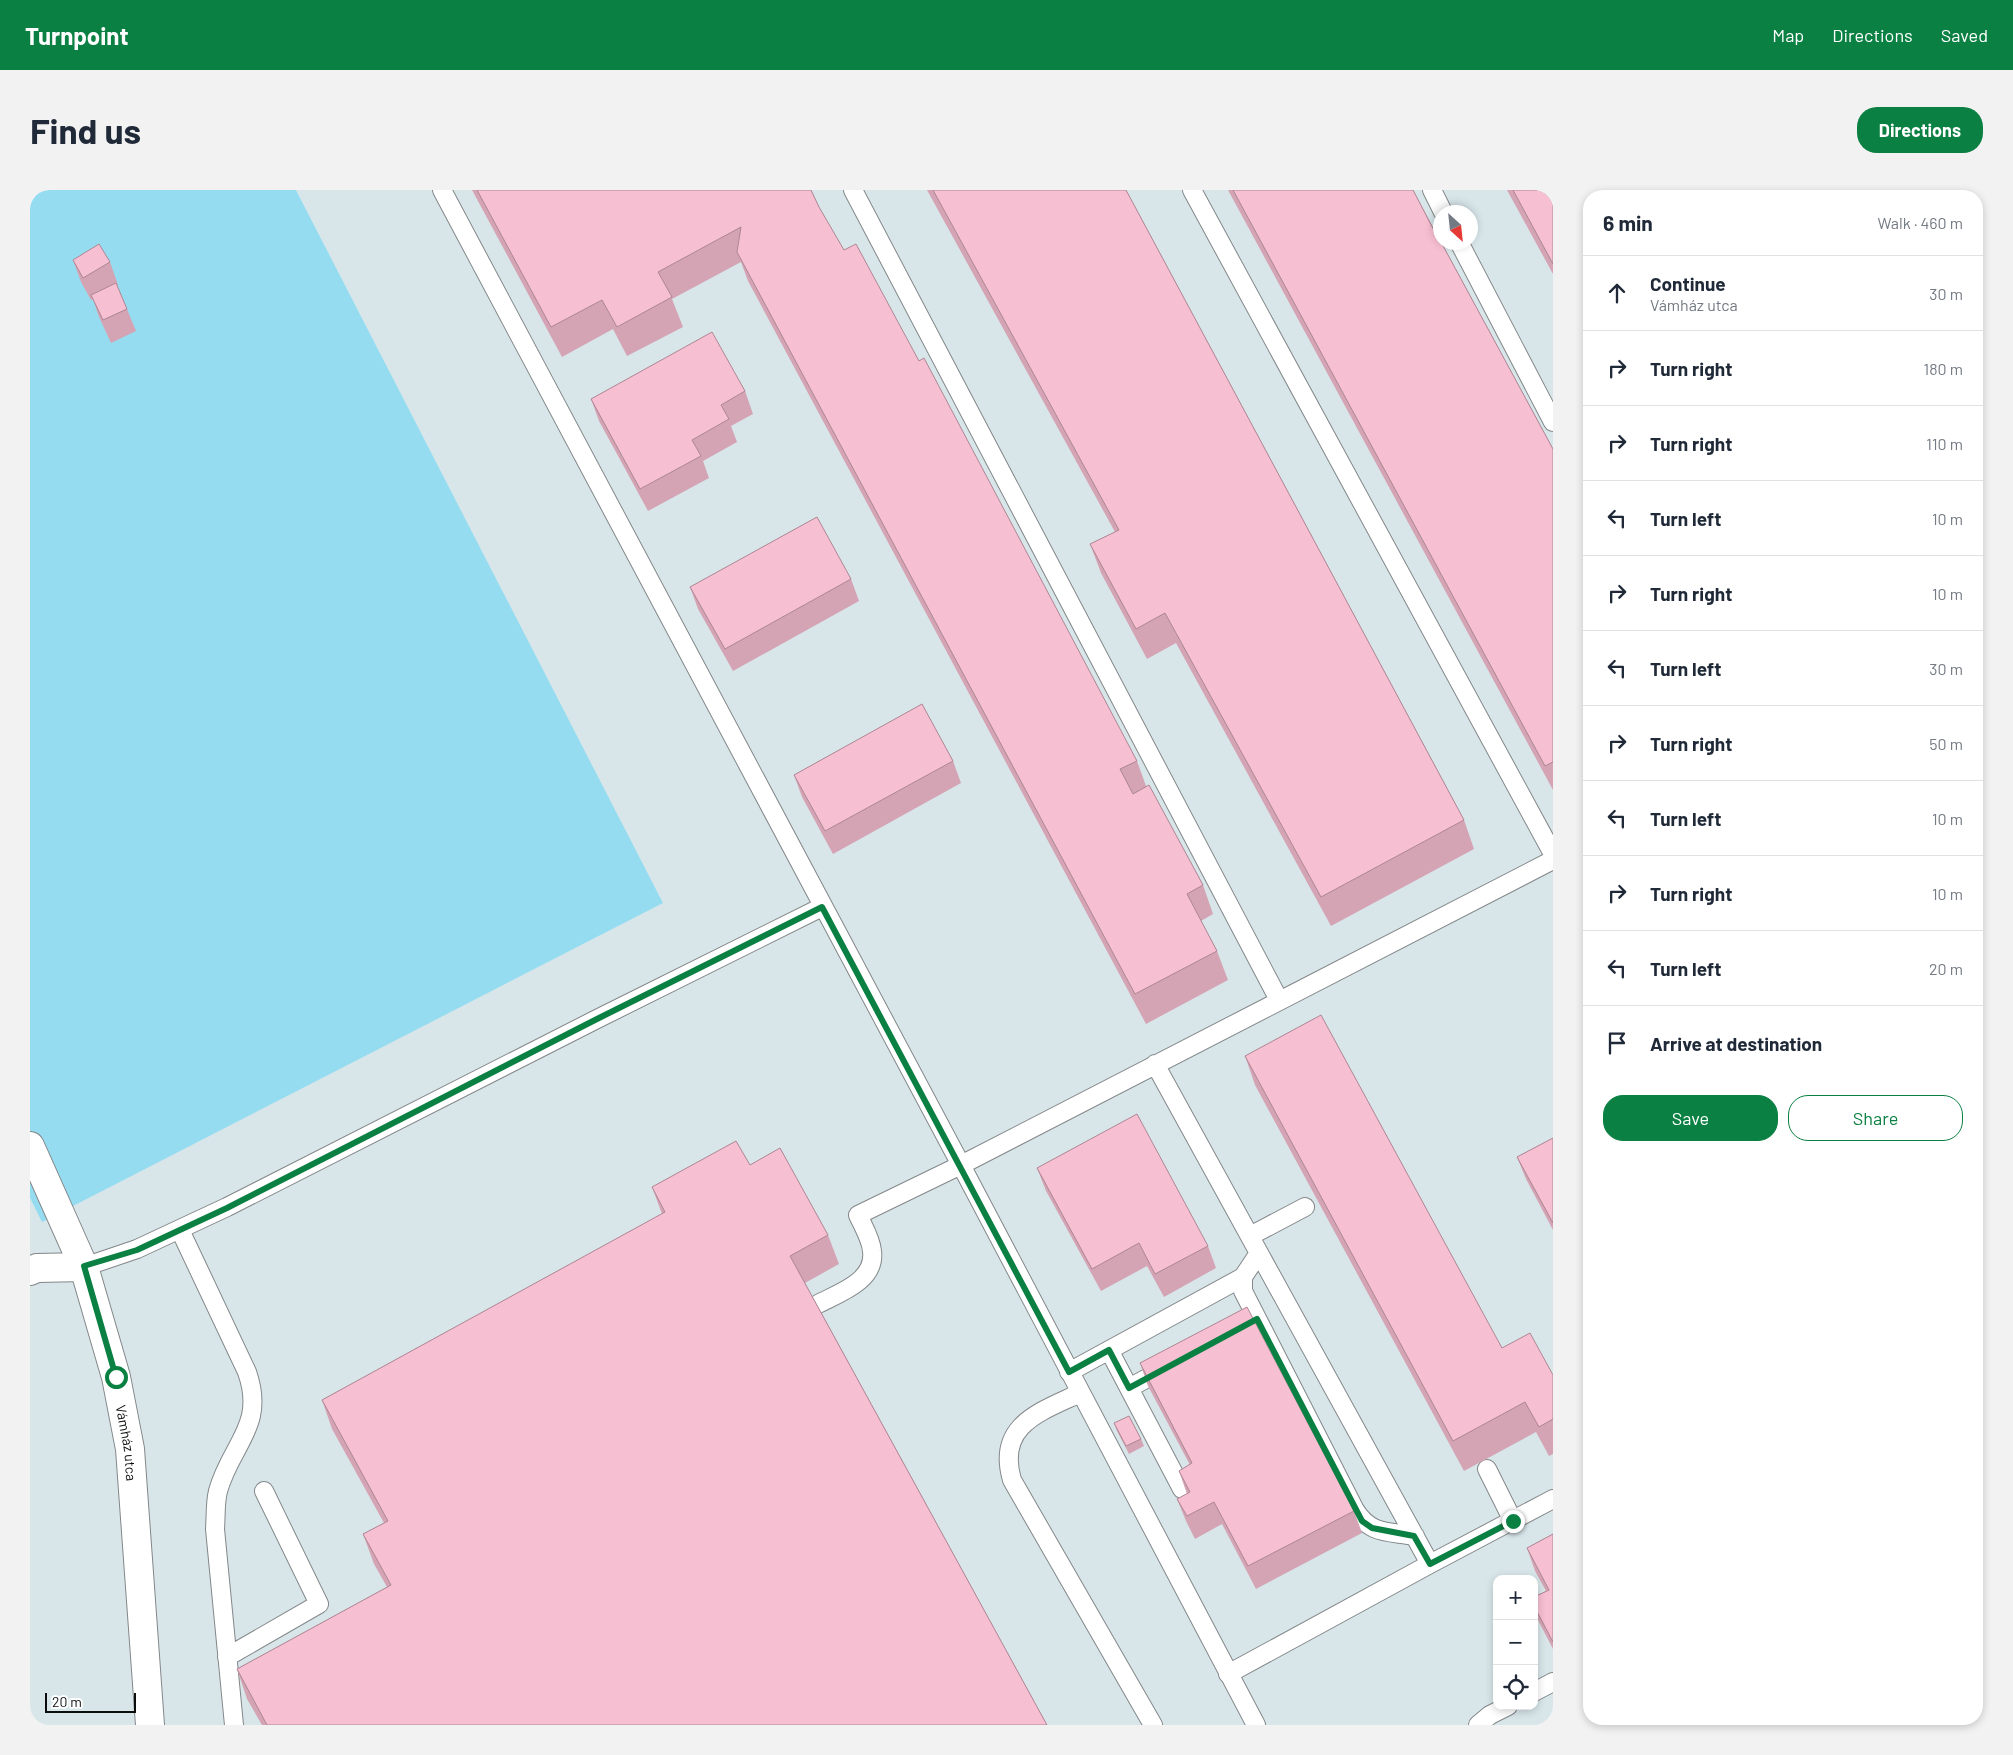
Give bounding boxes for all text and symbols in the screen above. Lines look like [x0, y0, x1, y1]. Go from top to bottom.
text: Turnpoint [25, 21, 129, 50]
text: Map [1772, 24, 1804, 46]
text: Directions [1832, 24, 1913, 46]
text: Saved [1941, 24, 1988, 46]
button: Directions [1857, 107, 1983, 153]
text: Find us [30, 109, 141, 151]
north arrow [1433, 205, 1478, 250]
text: 6 min [1603, 210, 1653, 235]
text: Walk · 460 m [1878, 213, 1963, 232]
text: Continue [1650, 272, 1726, 295]
icon: ahead [1603, 279, 1631, 307]
text: 30 m [1929, 284, 1963, 303]
text: Vámház utca [1650, 295, 1738, 314]
icon: right [1603, 354, 1631, 382]
text: Turn right [1650, 357, 1732, 380]
text: 180 m [1924, 359, 1963, 378]
icon: right [1603, 429, 1631, 457]
text: Turn right [1650, 432, 1732, 455]
text: 110 m [1926, 434, 1963, 453]
icon: left [1603, 504, 1631, 532]
text: Turn left [1650, 507, 1721, 530]
text: 10 m [1932, 509, 1963, 528]
icon: right [1603, 579, 1631, 607]
text: Turn right [1650, 582, 1732, 605]
text: 10 m [1932, 584, 1963, 603]
icon: left [1603, 654, 1631, 682]
text: Turn left [1650, 657, 1721, 680]
text: 30 m [1929, 659, 1963, 678]
icon: right [1603, 729, 1631, 757]
text: Turn right [1650, 732, 1732, 755]
text: 50 m [1929, 734, 1963, 753]
icon: left [1603, 804, 1631, 832]
text: Turn left [1650, 807, 1721, 830]
text: 10 m [1932, 809, 1963, 828]
icon: right [1603, 879, 1631, 907]
text: Turn right [1650, 882, 1732, 905]
text: 10 m [1932, 884, 1963, 903]
icon: left [1603, 954, 1631, 982]
text: Turn left [1650, 957, 1721, 980]
text: 20 m [1929, 959, 1963, 978]
icon: arrive [1603, 1029, 1631, 1057]
text: Arrive at destination [1650, 1032, 1822, 1055]
button: Save [1603, 1095, 1778, 1141]
button: Share [1788, 1095, 1963, 1141]
route start [105, 1366, 128, 1389]
street label: Vámház utca [113, 1403, 141, 1482]
route end [1502, 1510, 1525, 1533]
map controls [1493, 1575, 1538, 1710]
button: + [1493, 1575, 1538, 1620]
button: − [1493, 1620, 1538, 1665]
button: locate [1493, 1665, 1538, 1710]
scale bar [45, 1690, 136, 1713]
text: 20 m [52, 1693, 82, 1710]

